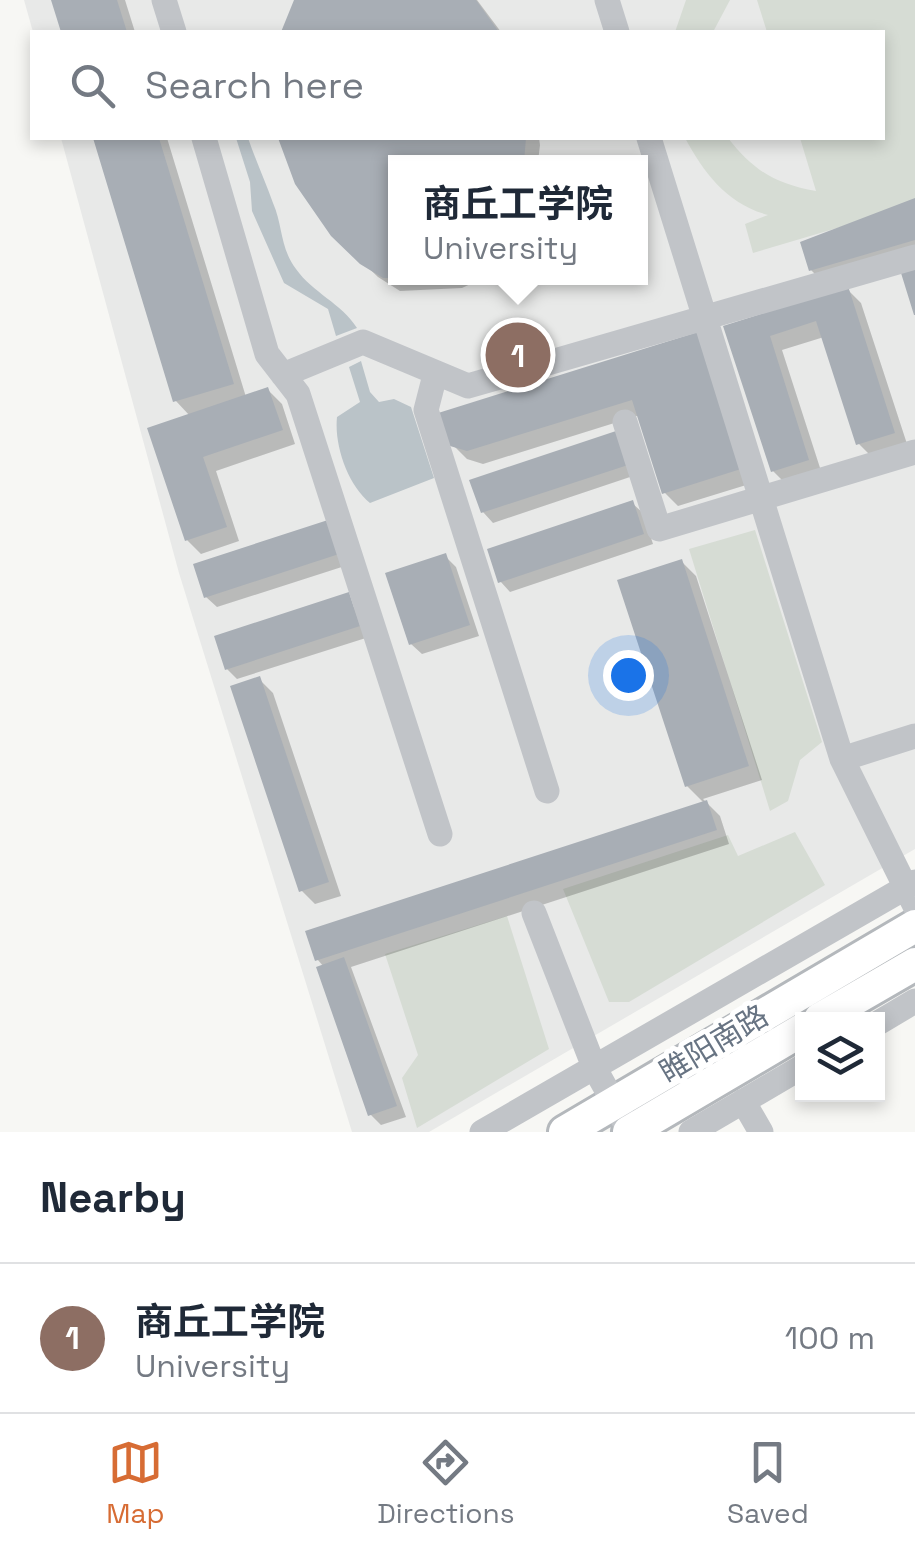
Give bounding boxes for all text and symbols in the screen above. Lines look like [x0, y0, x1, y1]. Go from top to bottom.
search box [30, 30, 885, 140]
icon: search [65, 58, 120, 113]
text: Search here [145, 61, 364, 109]
popup [388, 155, 648, 285]
text: 商丘工学院 [423, 180, 613, 228]
text: University [423, 228, 578, 268]
pin: 1 [486, 318, 550, 392]
your location [603, 650, 654, 701]
street label: 睢阳南路 [652, 996, 775, 1091]
map controls [795, 1012, 885, 1102]
button: layers [795, 1012, 885, 1102]
text: Nearby [40, 1171, 186, 1224]
text: 商丘工学院 [135, 1298, 325, 1346]
text: 1 [65, 1318, 80, 1358]
text: 100 m [785, 1318, 875, 1358]
text: University [135, 1346, 290, 1386]
tab: Map [106, 1435, 165, 1531]
tab: Directions [377, 1435, 514, 1531]
tab: Saved [727, 1435, 809, 1531]

